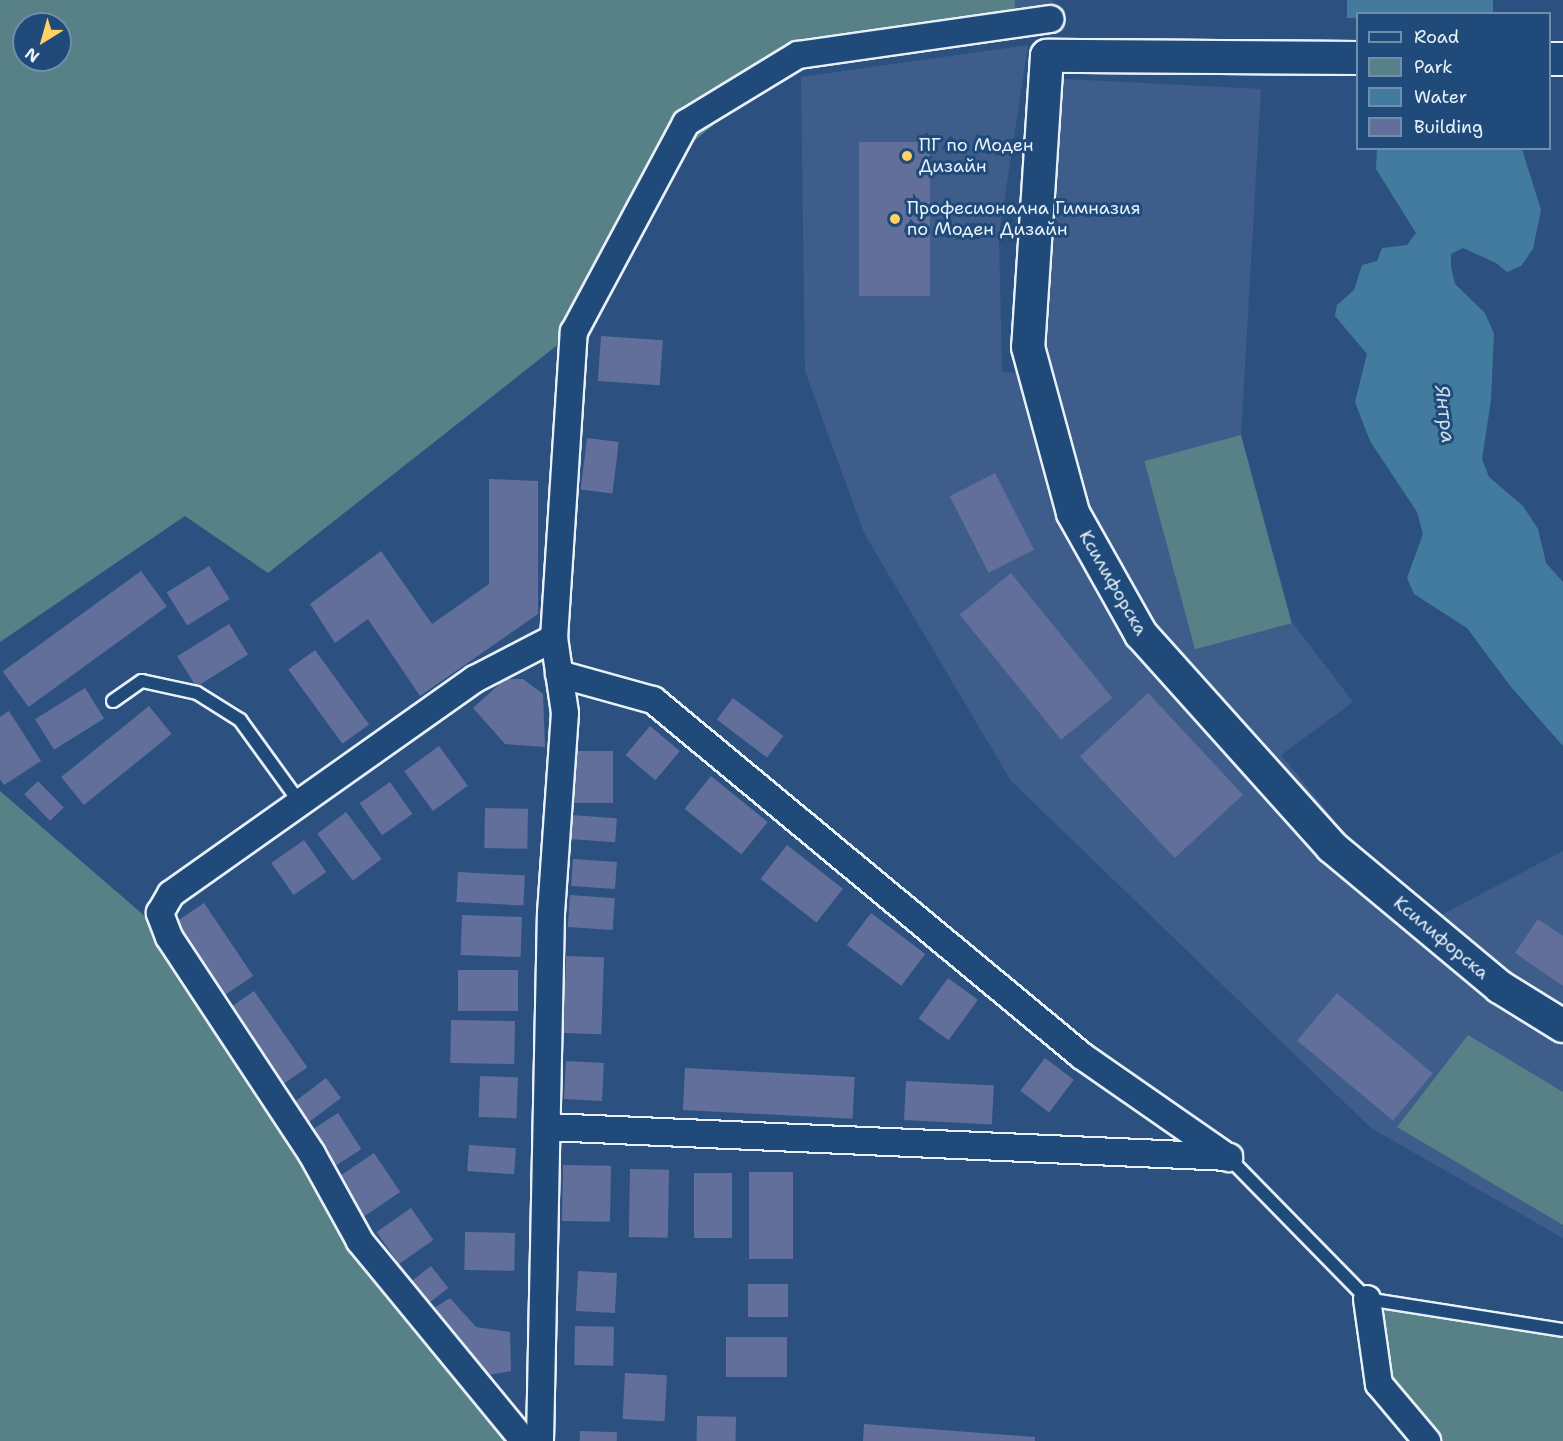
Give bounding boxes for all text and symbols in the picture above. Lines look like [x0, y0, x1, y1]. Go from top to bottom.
north arrow [12, 12, 72, 72]
legend [1356, 12, 1551, 150]
text: Road [1414, 25, 1459, 49]
text: N [21, 43, 43, 67]
text: Park [1414, 55, 1453, 79]
text: Water [1414, 85, 1467, 109]
text: Building [1414, 115, 1483, 139]
place label: ПГ по Моден Дизайн [919, 135, 1034, 178]
marker: ПГ по Моден Дизайн [900, 149, 914, 163]
place label: Професионална Гимназия по Моден Дизайн [907, 198, 1141, 240]
marker: Професионална Гимназия по Моден Дизайн [888, 212, 902, 226]
water label: Янтра [1430, 384, 1460, 444]
street label: Ксилифорска [1074, 527, 1152, 639]
street label: Ксилифорска [1389, 892, 1493, 984]

